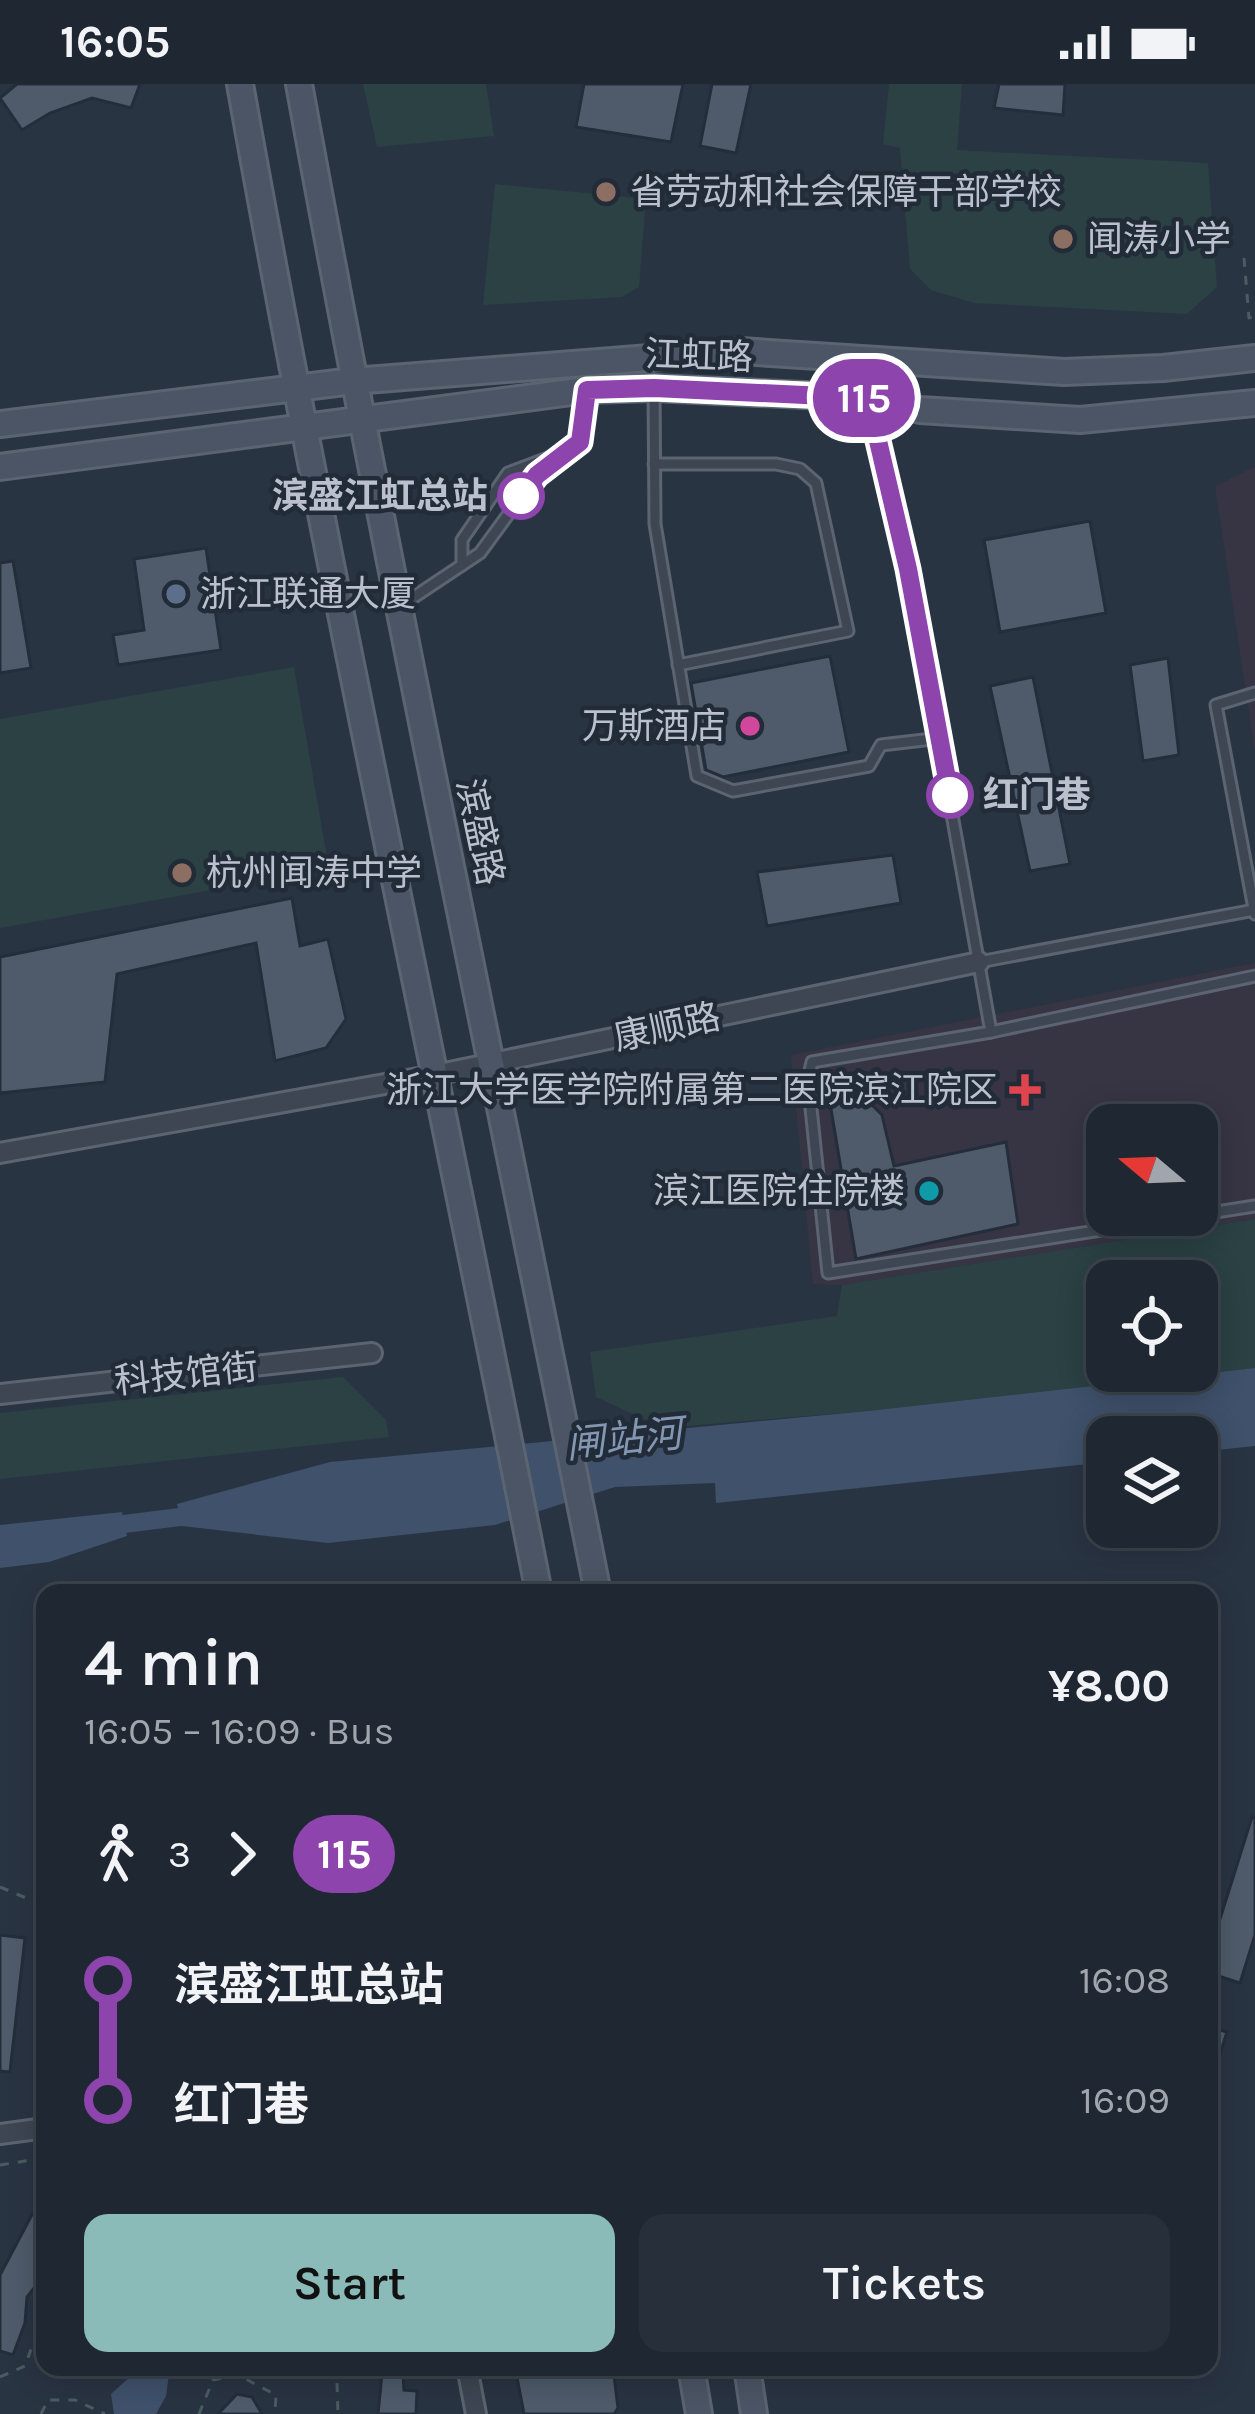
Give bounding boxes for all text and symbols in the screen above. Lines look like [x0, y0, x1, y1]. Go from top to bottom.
text: 16:05 [60, 16, 170, 68]
place label: 省劳动和社会保障干部学校 [630, 171, 1062, 213]
marker: 省劳动和社会保障干部学校 [593, 179, 619, 205]
place label: 闻涛小学 [1087, 218, 1231, 260]
marker: 闻涛小学 [1050, 226, 1076, 252]
street label: 江虹路 [644, 333, 754, 379]
line badge: 115 [795, 359, 933, 437]
text: 115 [837, 373, 891, 423]
marker: 滨盛江虹总站 [499, 474, 543, 518]
place label: 滨盛江虹总站 [272, 475, 488, 517]
place label: 浙江联通大厦 [200, 573, 416, 615]
marker: 浙江联通大厦 [163, 581, 189, 607]
place label: 万斯酒店 [582, 705, 726, 747]
marker: 万斯酒店 [737, 713, 763, 739]
marker: 红门巷 [928, 773, 972, 817]
place label: 红门巷 [983, 774, 1091, 816]
street label: 滨盛路 [448, 775, 512, 889]
place label: 杭州闻涛中学 [206, 852, 422, 894]
marker: 杭州闻涛中学 [169, 860, 195, 886]
street label: 康顺路 [610, 995, 724, 1059]
place label: 浙江大学医学院附属第二医院滨江院区 [386, 1069, 998, 1111]
marker: 浙江大学医学院附属第二医院滨江院区 [1009, 1074, 1041, 1106]
north arrow [1086, 1104, 1218, 1236]
map controls [1086, 1104, 1218, 1548]
place label: 滨江医院住院楼 [653, 1170, 905, 1212]
marker: 滨江医院住院楼 [916, 1178, 942, 1204]
button: locate [1086, 1260, 1218, 1392]
street label: 科技馆街 [112, 1346, 260, 1402]
water label: 闸站河 [563, 1409, 692, 1468]
button: layers [1086, 1416, 1218, 1548]
text: 4 min [84, 1624, 263, 1702]
text: ¥8.00 [1048, 1660, 1170, 1712]
text: 16:05 – 16:09 · Bus [84, 1708, 394, 1754]
icon: walk [84, 1821, 150, 1887]
icon: forward [209, 1821, 275, 1887]
text: 115 [317, 1829, 371, 1879]
text: 3 [168, 1831, 191, 1877]
text: 16:08 [1079, 1957, 1170, 2003]
text: 滨盛江虹总站 [174, 1959, 444, 2011]
text: 16:09 [1080, 2077, 1170, 2123]
text: 红门巷 [174, 2079, 309, 2131]
button: Start [84, 2214, 615, 2352]
button: Tickets [639, 2214, 1170, 2352]

